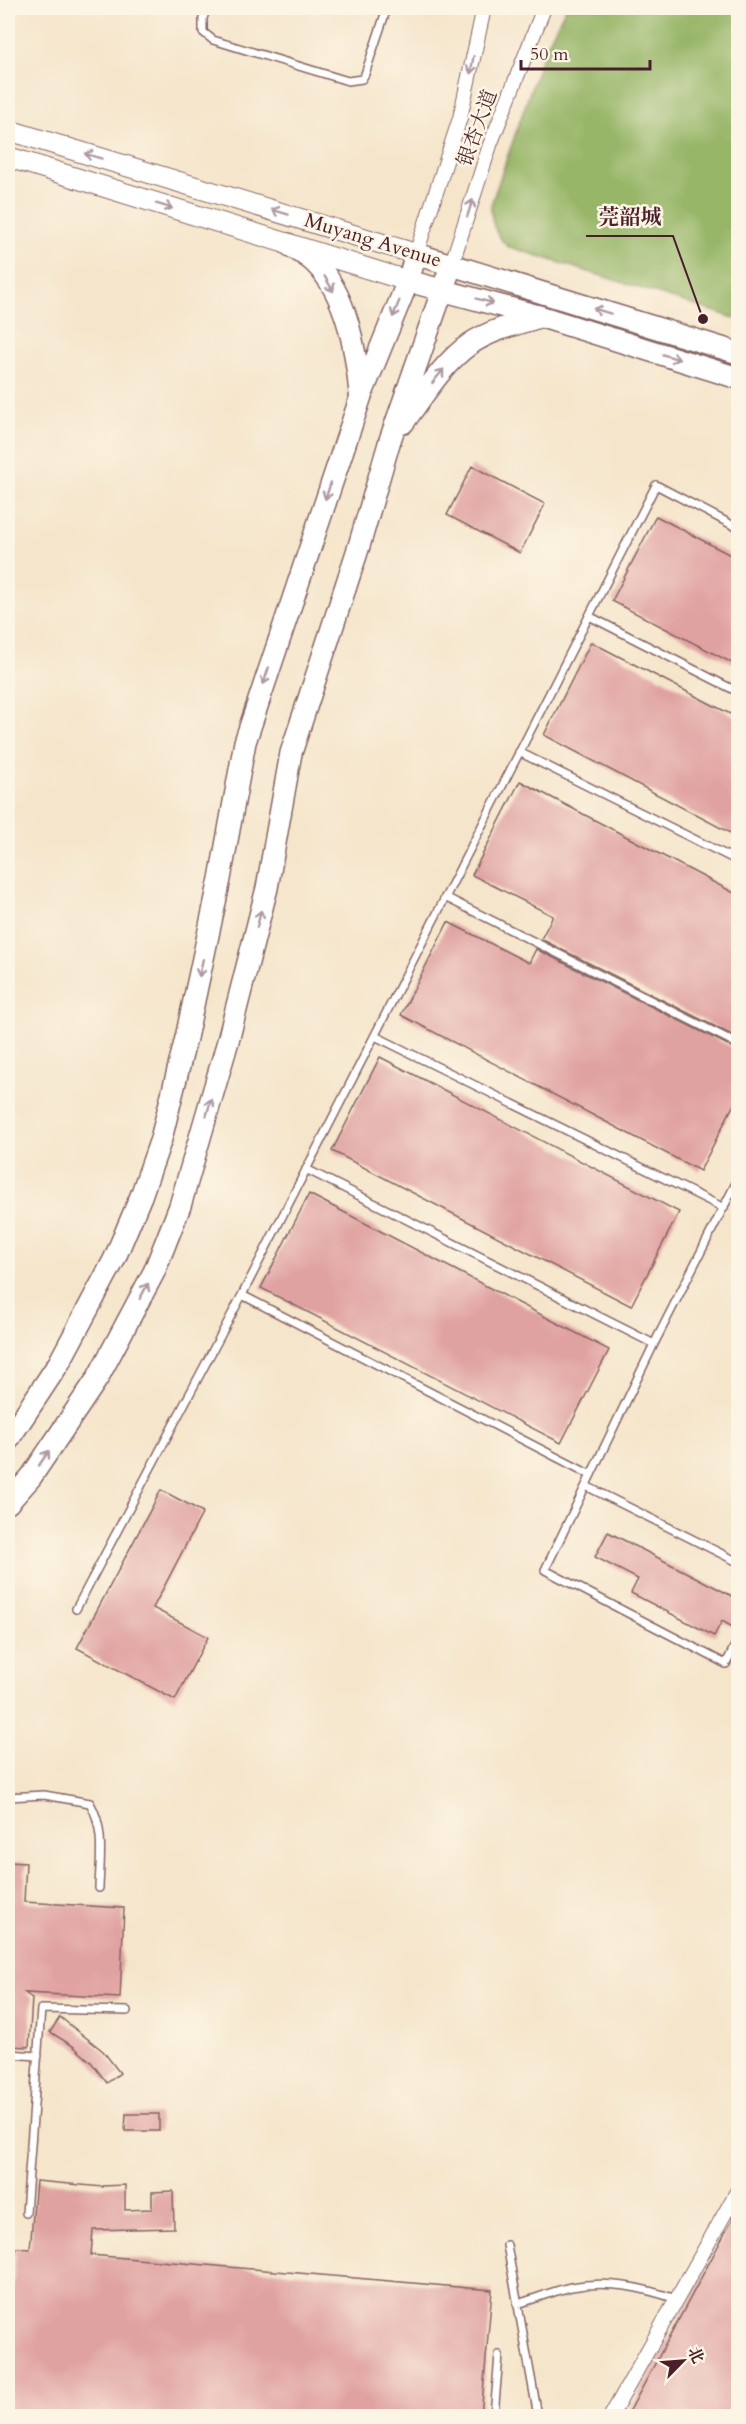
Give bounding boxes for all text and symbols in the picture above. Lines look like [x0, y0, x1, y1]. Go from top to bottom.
scale bar [521, 33, 650, 71]
text: 50 m [530, 42, 569, 67]
one-way arrow [466, 54, 477, 74]
street label: 银杏大道 [451, 86, 503, 170]
one-way arrow [84, 150, 103, 161]
callout: 莞韶城 [586, 197, 673, 236]
one-way arrow [465, 199, 476, 218]
one-way arrow [154, 201, 173, 212]
text: 莞韶城 [599, 203, 662, 232]
one-way arrow [271, 206, 290, 217]
street label: Muyang Avenue [301, 206, 445, 274]
one-way arrow [323, 275, 335, 292]
one-way arrow [475, 296, 494, 308]
one-way arrow [390, 299, 401, 317]
one-way arrow [593, 305, 612, 316]
one-way arrow [661, 352, 680, 363]
one-way arrow [432, 369, 445, 385]
one-way arrow [321, 481, 332, 500]
one-way arrow [260, 666, 271, 685]
one-way arrow [254, 910, 265, 929]
one-way arrow [195, 958, 206, 978]
one-way arrow [204, 1098, 215, 1117]
one-way arrow [139, 1282, 150, 1300]
one-way arrow [38, 1450, 50, 1466]
north arrow [653, 2331, 713, 2391]
text: 北 [682, 2343, 709, 2367]

